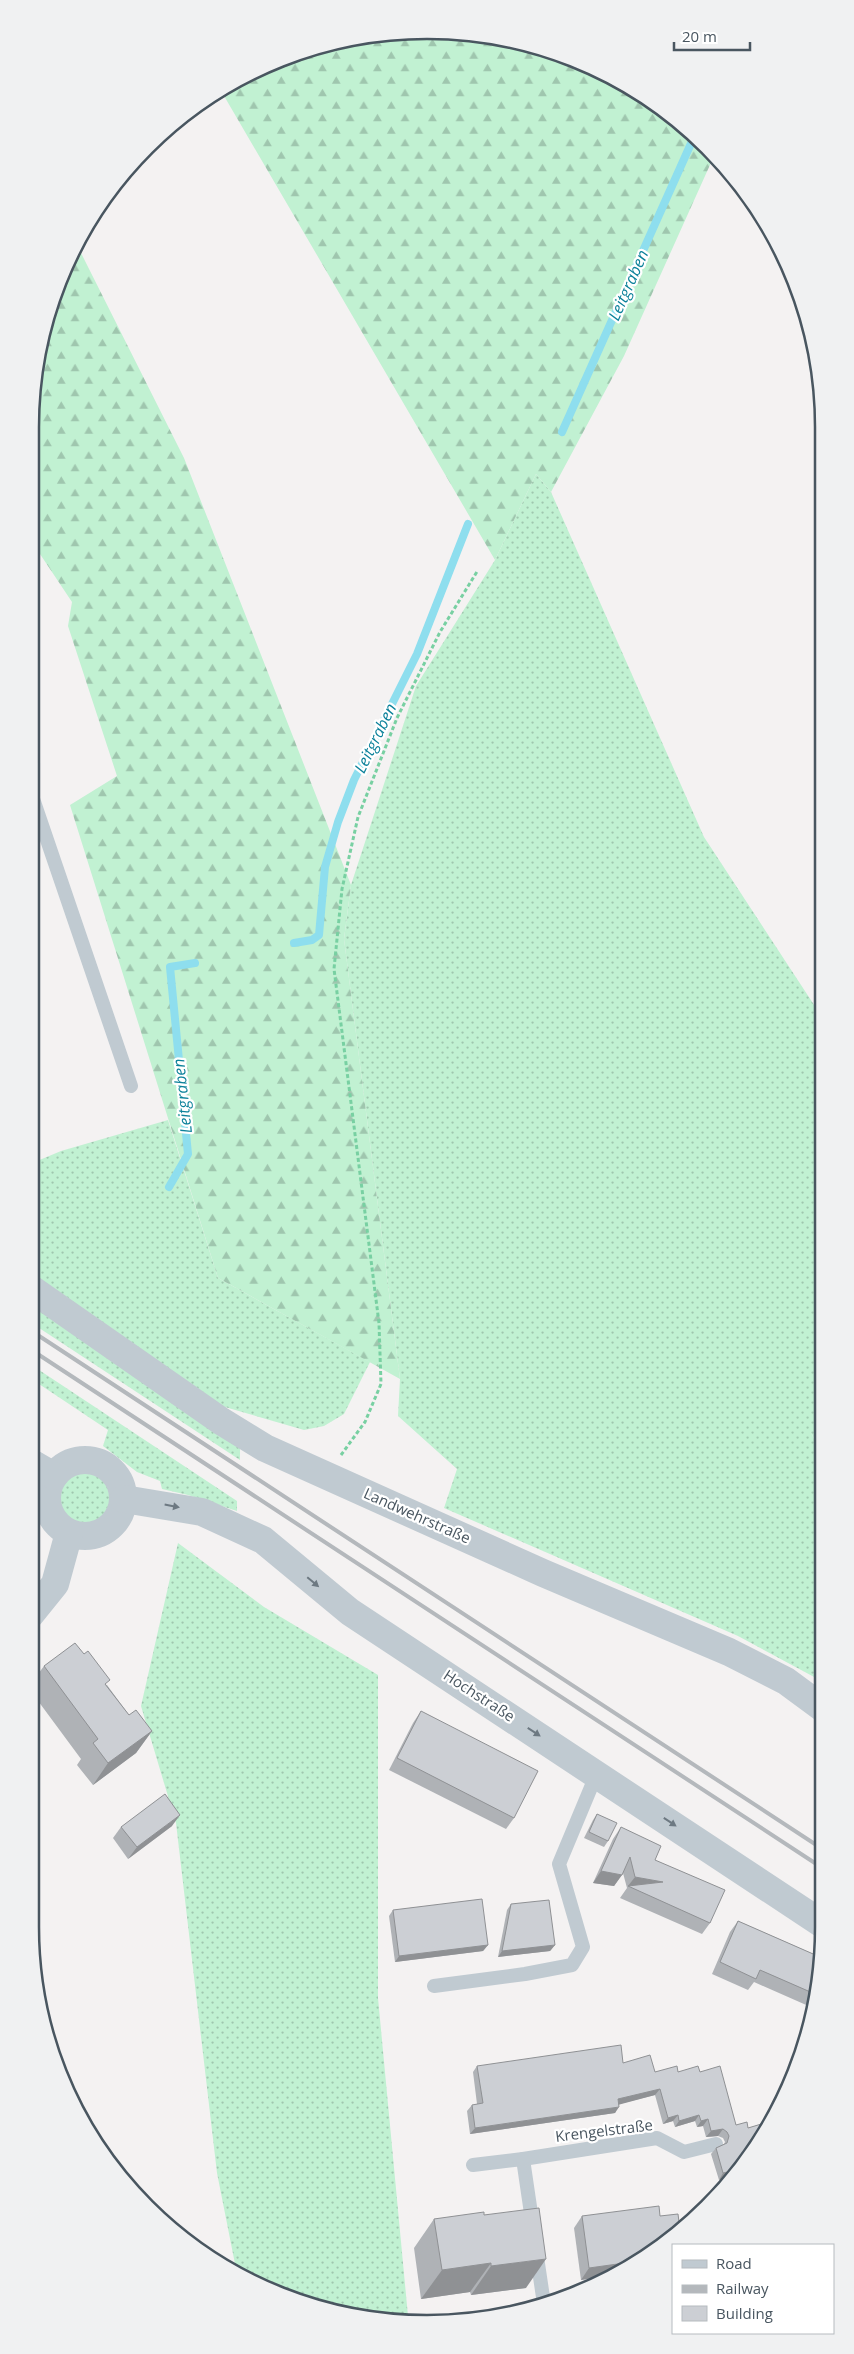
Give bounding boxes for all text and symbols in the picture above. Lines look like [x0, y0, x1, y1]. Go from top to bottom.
scale bar [674, 20, 750, 52]
text: 20 m [682, 26, 717, 46]
water label: Leitgraben [603, 246, 653, 324]
water label: Leitgraben [349, 699, 401, 777]
water label: Leitgraben [167, 1058, 197, 1134]
street label: Landwehrstraße [361, 1483, 474, 1548]
one-way arrow [165, 1502, 180, 1510]
one-way arrow [306, 1576, 319, 1587]
street label: Hochstraße [440, 1665, 519, 1726]
one-way arrow [527, 1727, 541, 1737]
one-way arrow [663, 1817, 676, 1827]
street label: Krengelstraße [554, 2114, 654, 2146]
legend [672, 2244, 834, 2334]
text: Road [716, 2253, 752, 2273]
text: Railway [716, 2278, 769, 2298]
text: Building [716, 2303, 773, 2323]

